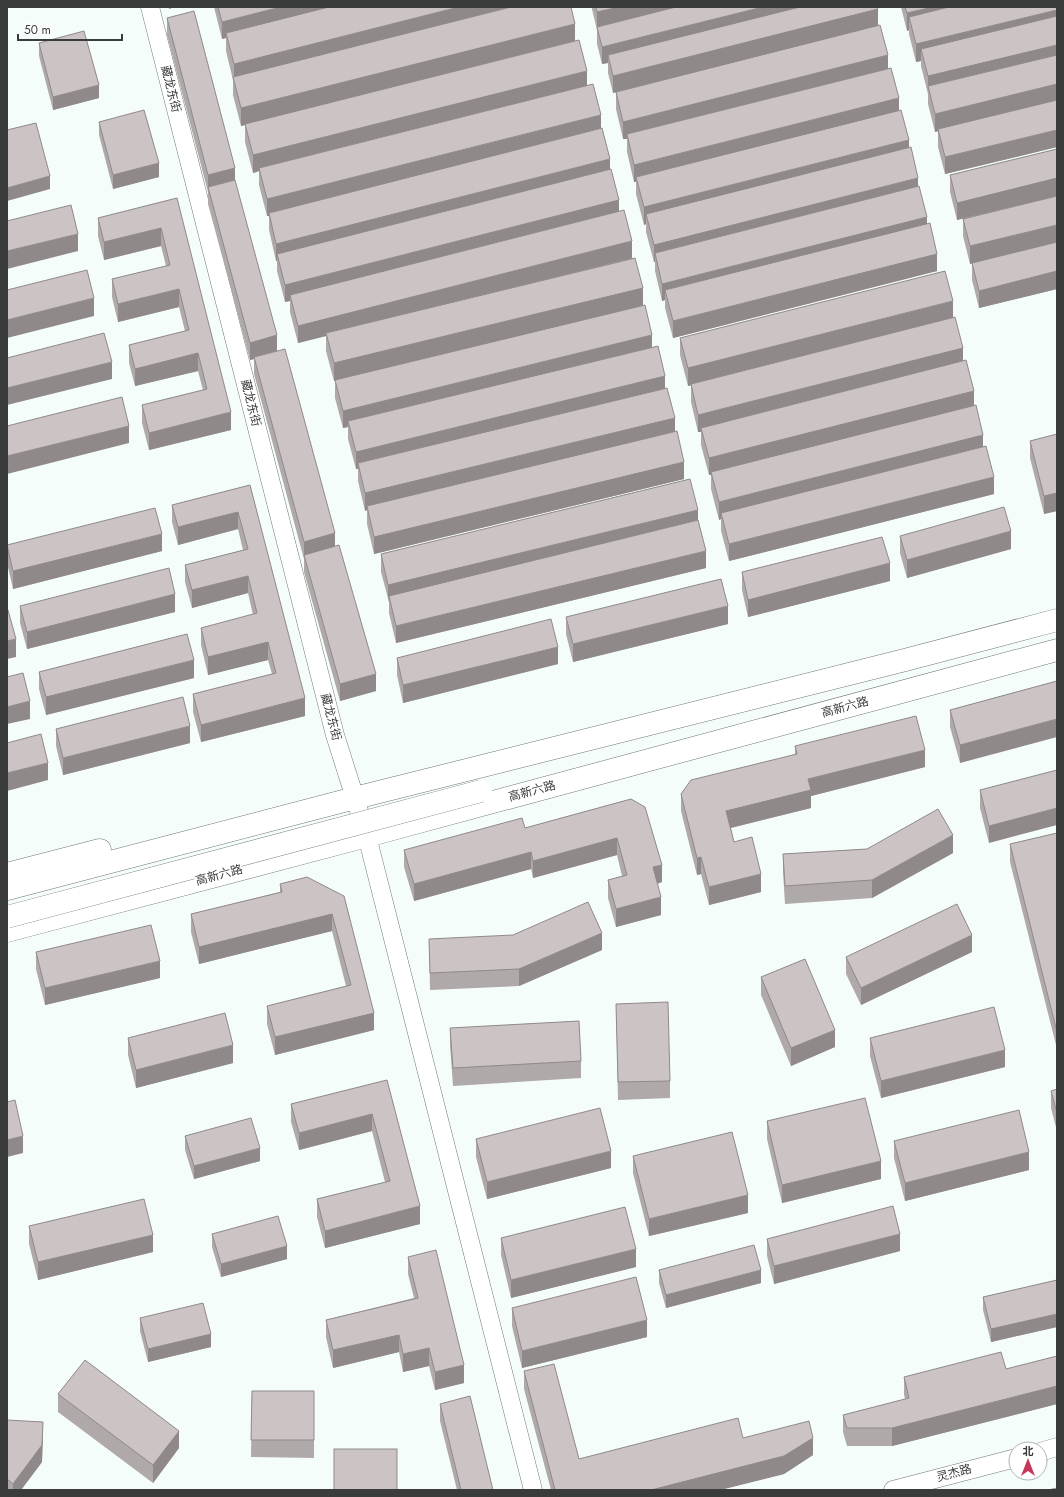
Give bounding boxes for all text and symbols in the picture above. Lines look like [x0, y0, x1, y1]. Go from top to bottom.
scale bar [18, 16, 122, 42]
text: 50 m [24, 21, 51, 39]
street label: 藏龙东街 [156, 64, 186, 114]
street label: 藏龙东街 [236, 378, 266, 428]
street label: 藏龙东街 [316, 691, 346, 743]
street label: 高新六路 [819, 692, 871, 722]
street label: 高新六路 [506, 776, 558, 806]
street label: 高新六路 [193, 860, 245, 890]
north arrow [1008, 1441, 1048, 1481]
text: 北 [1023, 1443, 1034, 1459]
street label: 灵杰路 [934, 1460, 974, 1486]

